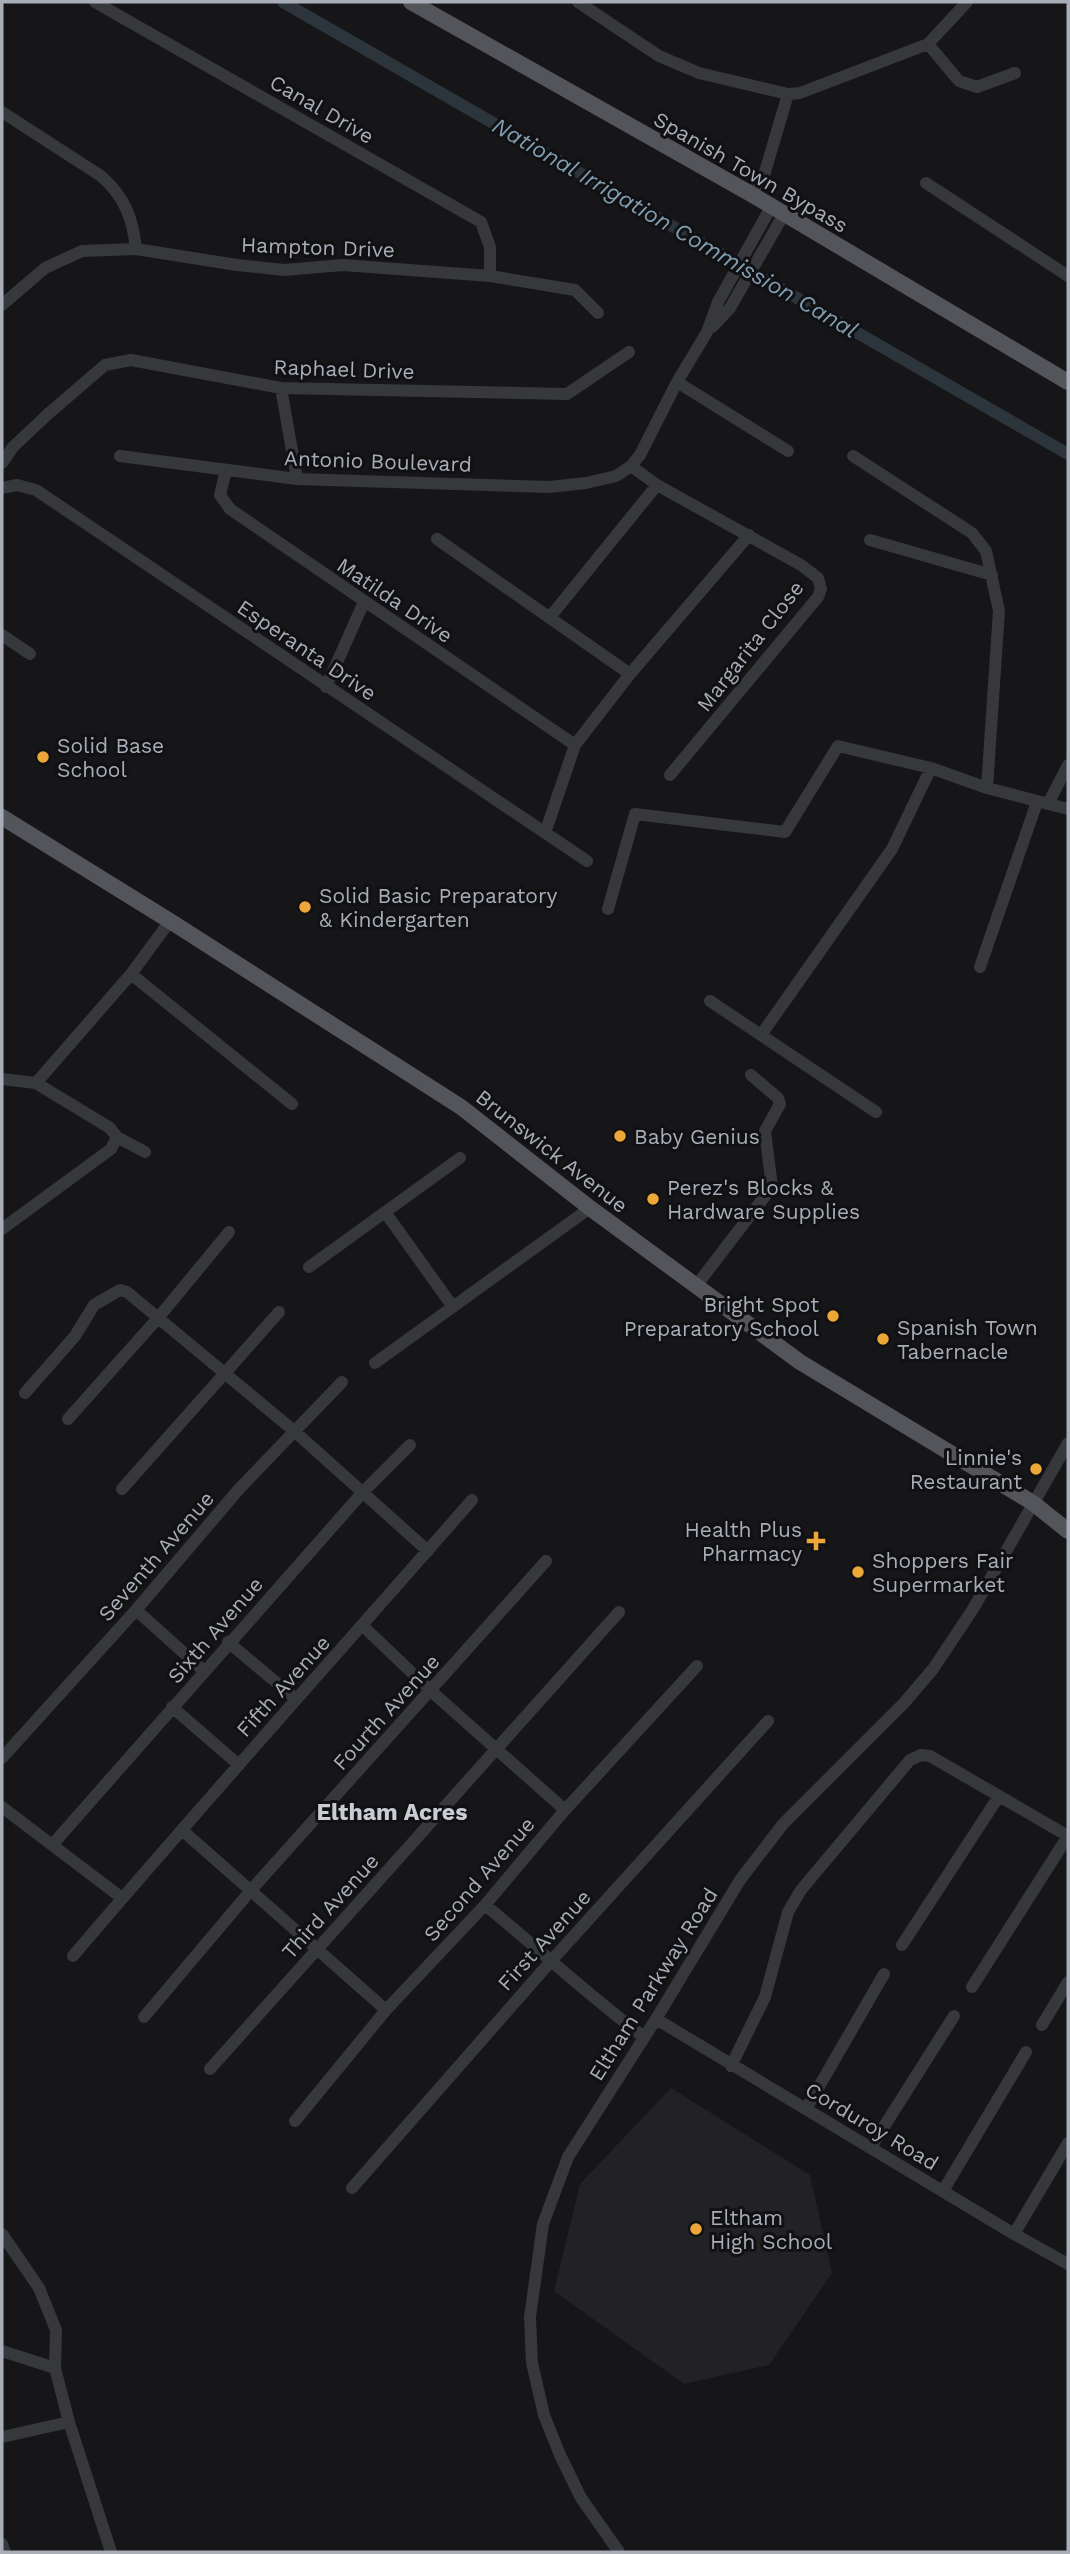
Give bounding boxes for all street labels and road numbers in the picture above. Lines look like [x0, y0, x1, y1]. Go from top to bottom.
street label: Canal Drive [265, 69, 379, 149]
street label: Spanish Town Bypass [650, 106, 852, 238]
street label: Hampton Drive [241, 232, 395, 262]
street label: Raphael Drive [273, 354, 415, 384]
street label: Antonio Boulevard [284, 445, 472, 477]
street label: Matilda Drive [332, 552, 458, 648]
street label: Margarita Close [691, 576, 809, 716]
street label: Esperanta Drive [233, 594, 381, 706]
street label: Brunswick Avenue [471, 1084, 633, 1218]
street label: Seventh Avenue [93, 1486, 219, 1626]
street label: Sixth Avenue [162, 1572, 268, 1688]
street label: Fifth Avenue [231, 1630, 335, 1742]
street label: Fourth Avenue [327, 1649, 445, 1775]
street label: Second Avenue [418, 1812, 540, 1946]
street label: Third Avenue [276, 1848, 384, 1964]
street label: Eltham Parkway Road [583, 1883, 723, 2085]
street label: First Avenue [492, 1884, 596, 1996]
street label: Corduroy Road [801, 2076, 943, 2176]

